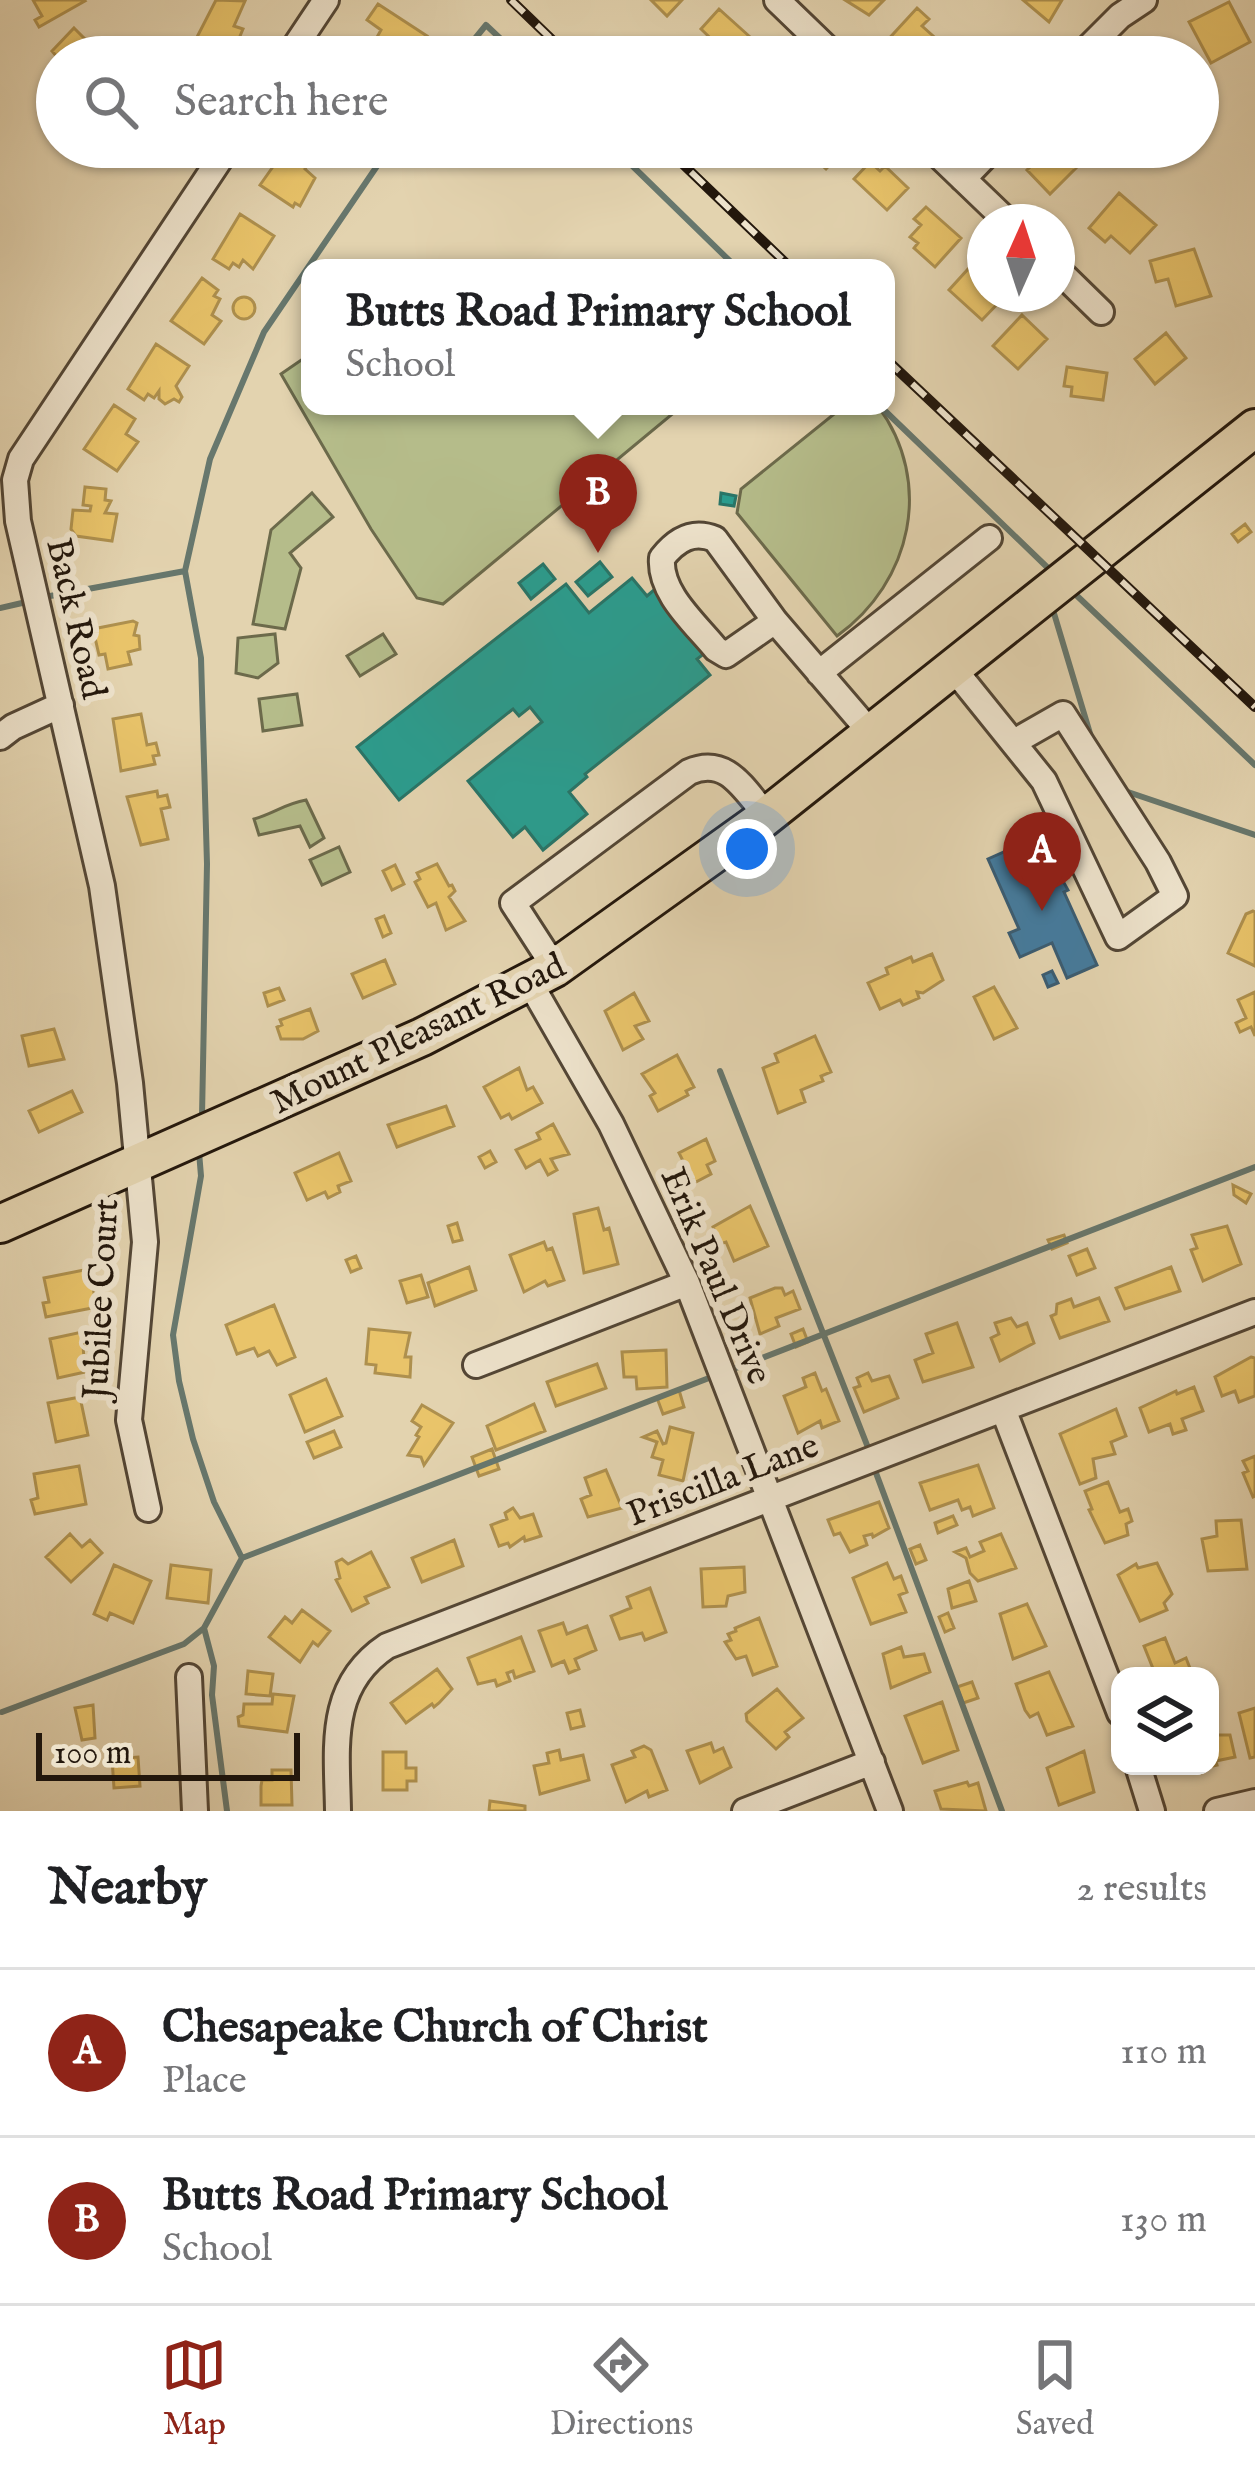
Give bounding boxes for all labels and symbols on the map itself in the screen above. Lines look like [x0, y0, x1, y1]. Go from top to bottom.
north arrow [967, 204, 1075, 312]
pin: B [559, 454, 637, 553]
street label: Back Road [34, 534, 116, 704]
pin: A [1003, 812, 1081, 911]
your location [717, 819, 777, 879]
street label: Mount Pleasant Road [263, 943, 574, 1126]
street label: Erik Paul Drive [649, 1161, 782, 1392]
street label: Jubilee Court [74, 1198, 130, 1405]
street label: Priscilla Lane [621, 1423, 825, 1538]
scale bar [36, 1727, 300, 1780]

